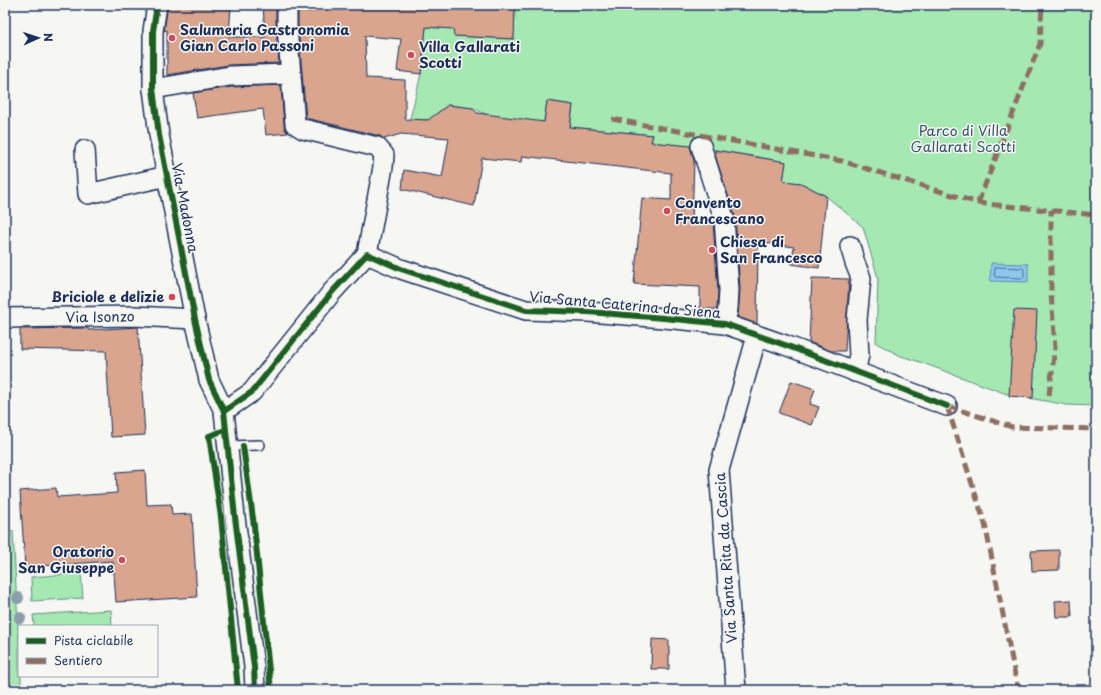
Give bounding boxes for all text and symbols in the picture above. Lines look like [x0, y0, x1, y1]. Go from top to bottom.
north arrow [18, 18, 58, 58]
place label: Salumeria Gastronomia Gian Carlo Passoni [180, 19, 350, 56]
text: N [40, 33, 57, 43]
marker: Salumeria Gastronomia Gian Carlo Passoni [167, 33, 177, 43]
place label: Villa Gallarati Scotti [419, 36, 520, 73]
marker: Villa Gallarati Scotti [406, 50, 416, 60]
park label: Parco di Villa Gallarati Scotti [910, 120, 1016, 157]
street label: Via Madonna [167, 161, 205, 255]
place label: Convento Francescano [675, 192, 764, 229]
marker: Convento Francescano [662, 206, 672, 216]
place label: Chiesa di San Francesco [720, 231, 822, 268]
marker: Chiesa di San Francesco [707, 245, 717, 255]
place label: Briciole e delizie [52, 286, 164, 307]
street label: Via Santa Caterina da Siena [528, 286, 722, 323]
marker: Briciole e delizie [167, 292, 177, 302]
street label: Via Isonzo [65, 305, 135, 328]
street label: Via Santa Rita da Cascia [709, 472, 742, 644]
place label: Oratorio San Giuseppe [18, 541, 114, 578]
marker: Oratorio San Giuseppe [117, 555, 127, 565]
legend [18, 625, 158, 677]
text: Pista ciclabile [54, 631, 134, 649]
text: Sentiero [54, 651, 103, 669]

